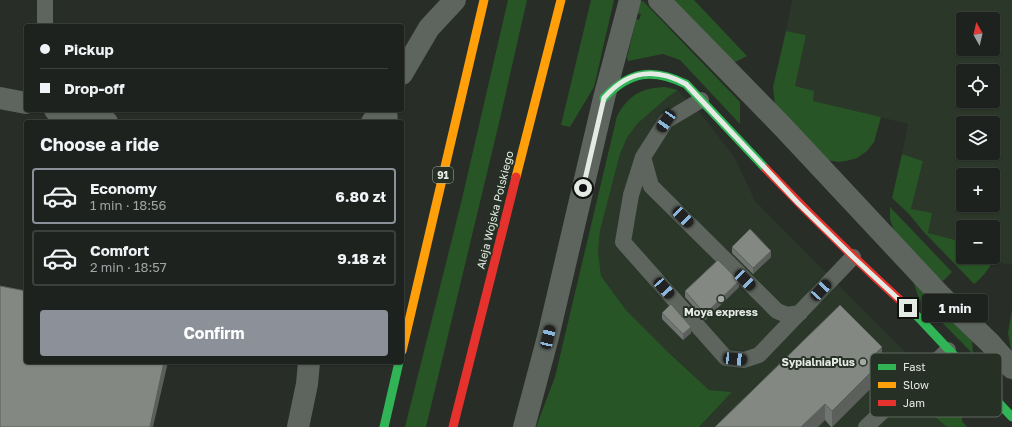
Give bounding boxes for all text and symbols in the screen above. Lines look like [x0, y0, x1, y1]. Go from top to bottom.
north arrow [956, 12, 1000, 56]
map controls [956, 12, 1000, 264]
text: Pickup [64, 40, 114, 58]
button: locate [956, 64, 1000, 108]
text: Drop-off [64, 79, 124, 97]
car [654, 108, 678, 134]
button: layers [956, 116, 1000, 160]
text: Choose a ride [40, 133, 159, 155]
street label: Aleja Wojska Polskiego [474, 149, 516, 270]
road number: 91 [433, 167, 453, 183]
button: + [956, 168, 1000, 212]
icon: car [42, 178, 78, 214]
text: Economy [90, 179, 157, 197]
route start [574, 179, 592, 197]
text: 6.80 zł [335, 187, 386, 205]
text: 1 min · 18:56 [90, 197, 166, 213]
car [670, 204, 696, 230]
button: − [956, 220, 1000, 264]
icon: car [42, 240, 78, 276]
text: Comfort [90, 241, 149, 259]
text: 9.18 zł [337, 249, 386, 267]
text: 2 min · 18:57 [90, 259, 167, 275]
car [732, 267, 758, 293]
car [652, 275, 676, 301]
car [808, 277, 834, 303]
marker: Moya express [716, 294, 726, 304]
callout: 1 min [922, 294, 988, 322]
route end [899, 299, 917, 317]
text: 1 min [939, 300, 971, 316]
place label: Moya express [684, 305, 758, 318]
button: Confirm [40, 310, 388, 356]
car [539, 324, 557, 350]
car [722, 352, 748, 366]
legend [870, 353, 1002, 417]
place label: SypialniaPlus [781, 355, 855, 368]
marker: SypialniaPlus [858, 357, 868, 367]
text: Fast [903, 360, 926, 373]
text: Slow [903, 378, 929, 391]
text: Jam [903, 396, 925, 409]

